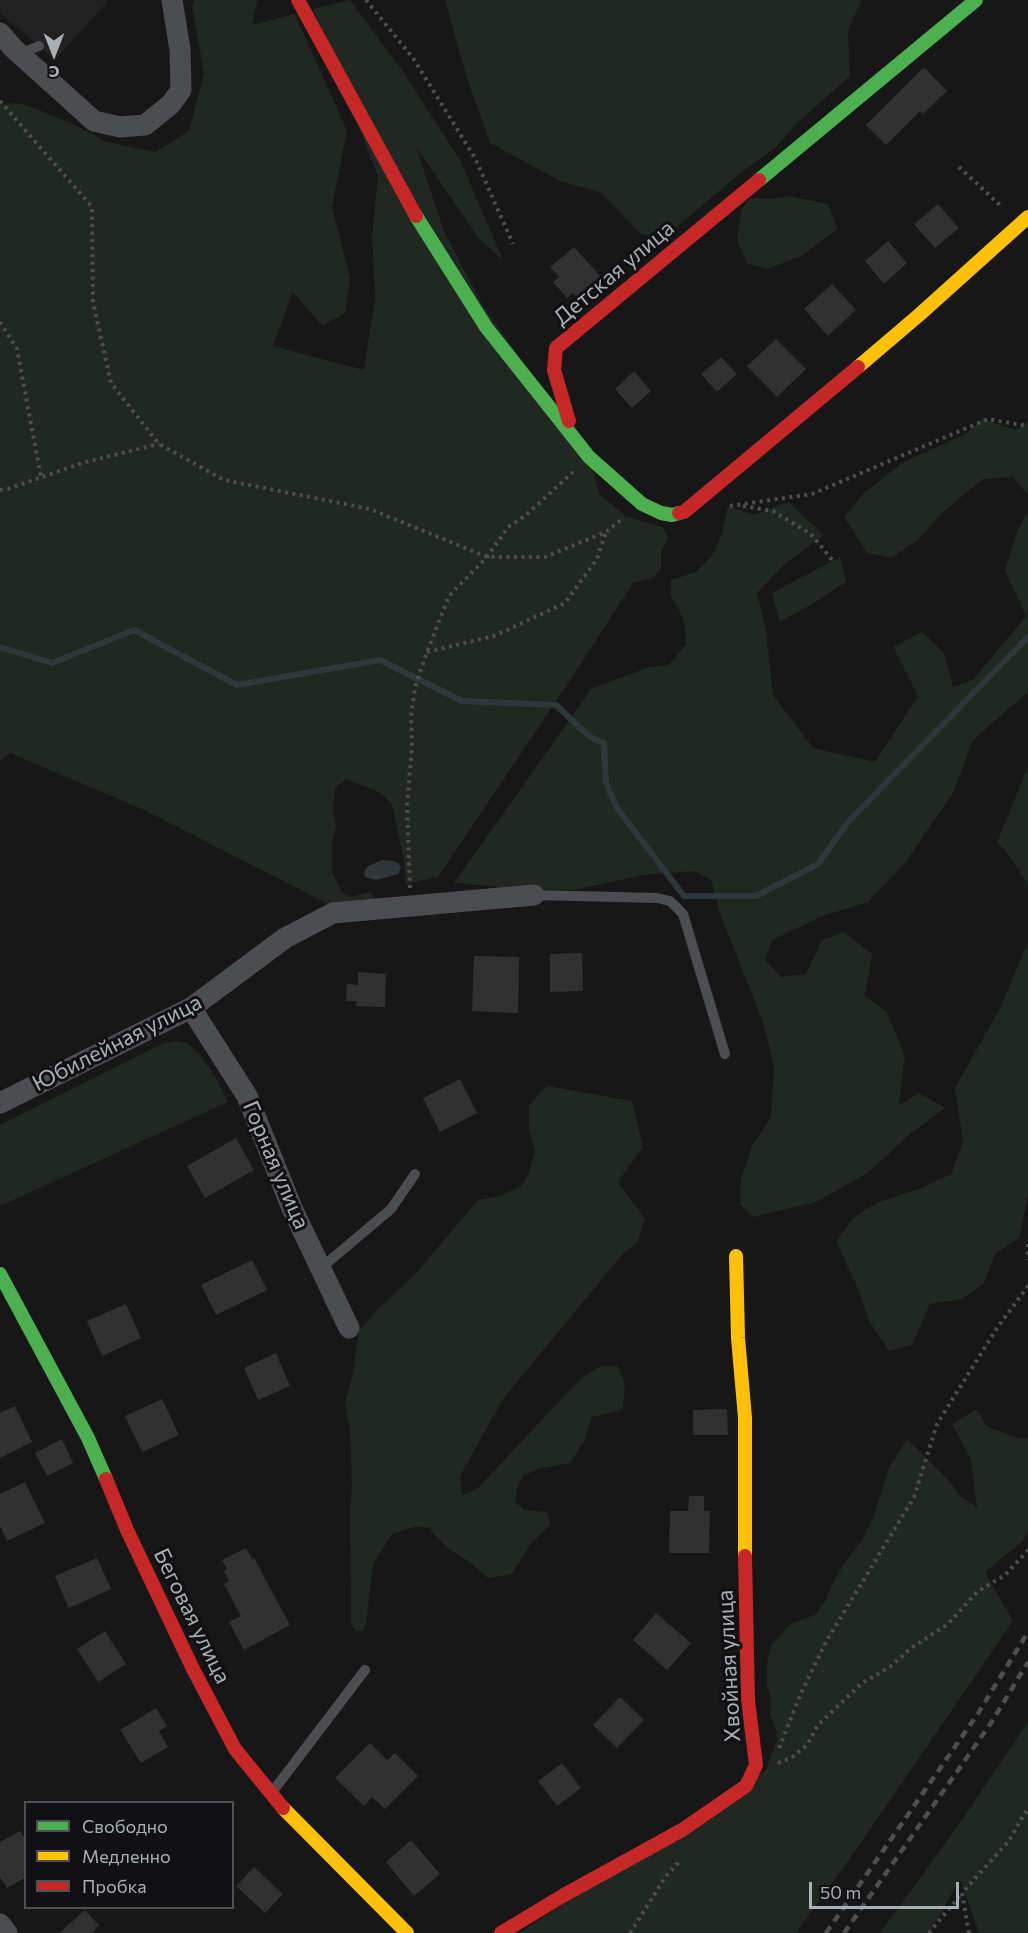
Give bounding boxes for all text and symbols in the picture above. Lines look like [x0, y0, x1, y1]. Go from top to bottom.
north arrow [24, 24, 84, 84]
text: С [49, 63, 59, 82]
street label: Детская улица [548, 215, 680, 331]
street label: Юбилейная улица [28, 989, 206, 1097]
street label: Горная улица [237, 1097, 315, 1233]
street label: Беговая улица [148, 1544, 236, 1688]
street label: Хвойная улица [712, 1589, 746, 1743]
legend [24, 1801, 234, 1909]
text: Свободно [82, 1815, 168, 1837]
text: Медленно [82, 1845, 171, 1867]
scale bar [812, 1870, 962, 1908]
text: Пробка [82, 1875, 147, 1897]
text: 50 m [820, 1881, 861, 1903]

